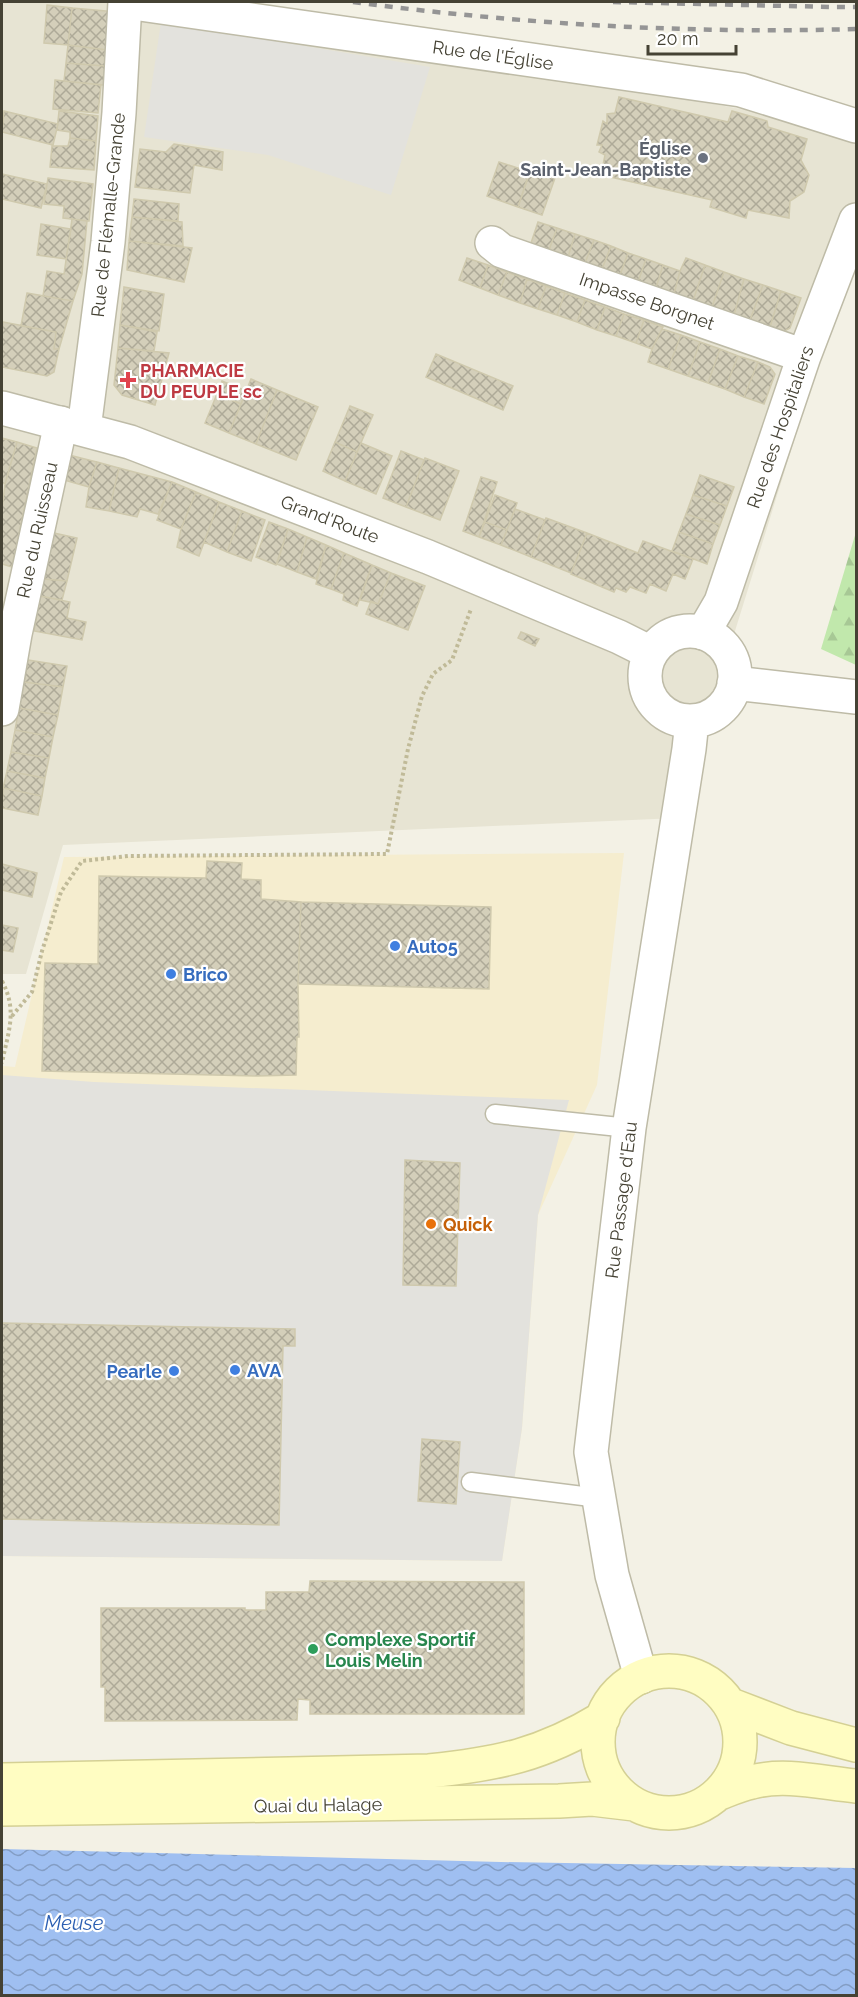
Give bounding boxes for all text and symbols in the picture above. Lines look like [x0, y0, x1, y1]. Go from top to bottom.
scale bar [648, 18, 736, 56]
text: 20 m [657, 28, 699, 49]
street label: Rue de l'Église [431, 35, 555, 74]
street label: Rue de Flémalle-Grande [87, 111, 129, 318]
place label: Église Saint-Jean-Baptiste [520, 138, 691, 180]
marker: Église Saint-Jean-Baptiste [696, 151, 710, 165]
street label: Impasse Borgnet [577, 268, 717, 334]
street label: Rue des Hospitaliers [742, 343, 818, 511]
place label: PHARMACIE DU PEUPLE sc [140, 360, 262, 402]
marker: PHARMACIE DU PEUPLE sc [121, 373, 135, 387]
street label: Rue du Ruisseau [12, 460, 62, 600]
street label: Grand'Route [278, 491, 382, 548]
place label: Auto5 [407, 936, 458, 957]
marker: Auto5 [388, 939, 402, 953]
place label: Brico [183, 964, 228, 985]
marker: Brico [164, 967, 178, 981]
street label: Rue Passage d'Eau [601, 1120, 641, 1280]
place label: Quick [443, 1214, 493, 1235]
marker: Quick [424, 1217, 438, 1231]
place label: AVA [247, 1360, 282, 1381]
place label: Pearle [106, 1361, 162, 1382]
marker: AVA [228, 1363, 242, 1377]
marker: Pearle [167, 1364, 181, 1378]
place label: Complexe Sportif Louis Melin [325, 1629, 477, 1671]
marker: Complexe Sportif Louis Melin [306, 1642, 320, 1656]
street label: Quai du Halage [254, 1793, 383, 1817]
water label: Meuse [45, 1911, 104, 1935]

